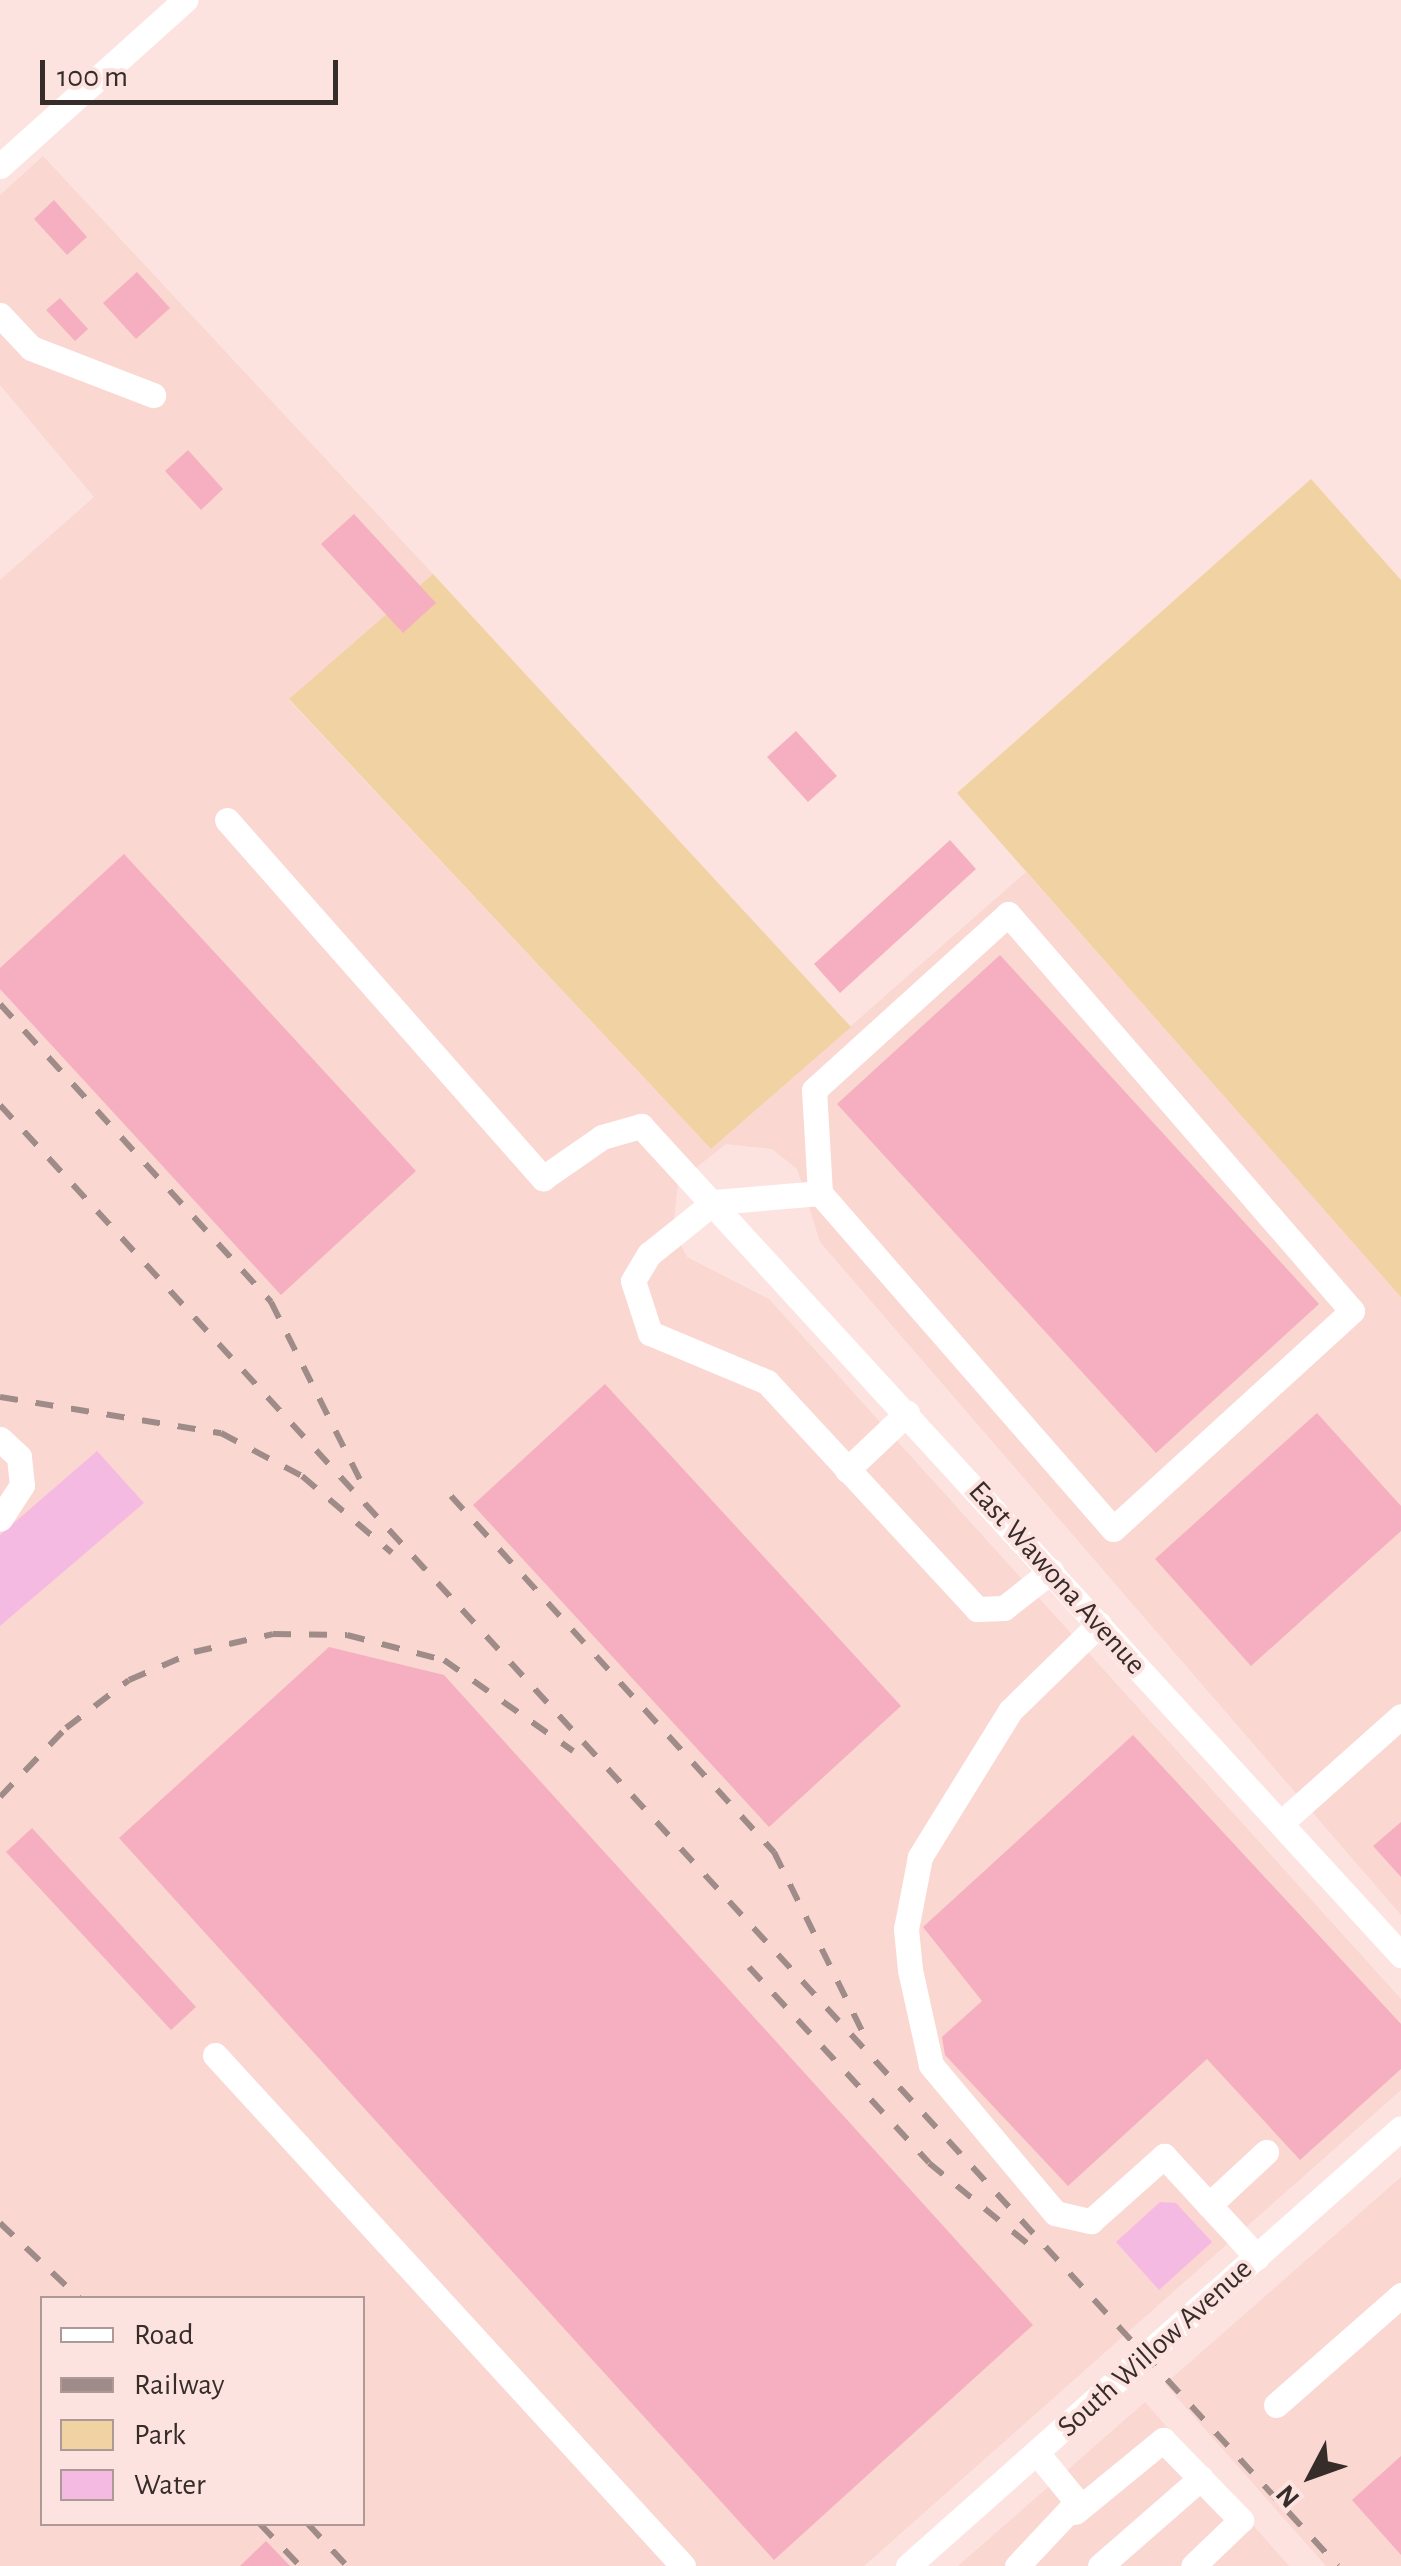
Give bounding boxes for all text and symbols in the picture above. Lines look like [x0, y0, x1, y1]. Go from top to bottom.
scale bar [45, 40, 342, 102]
text: 100 m [57, 62, 128, 92]
street label: East Wawona Avenue [961, 1474, 1153, 1682]
street label: South Willow Avenue [1050, 2251, 1260, 2445]
legend [40, 2296, 365, 2526]
text: Road [134, 2320, 194, 2350]
text: Railway [134, 2370, 225, 2400]
text: Park [134, 2420, 186, 2450]
north arrow [1261, 2426, 1361, 2526]
text: Water [134, 2470, 206, 2500]
text: N [1271, 2479, 1305, 2512]

